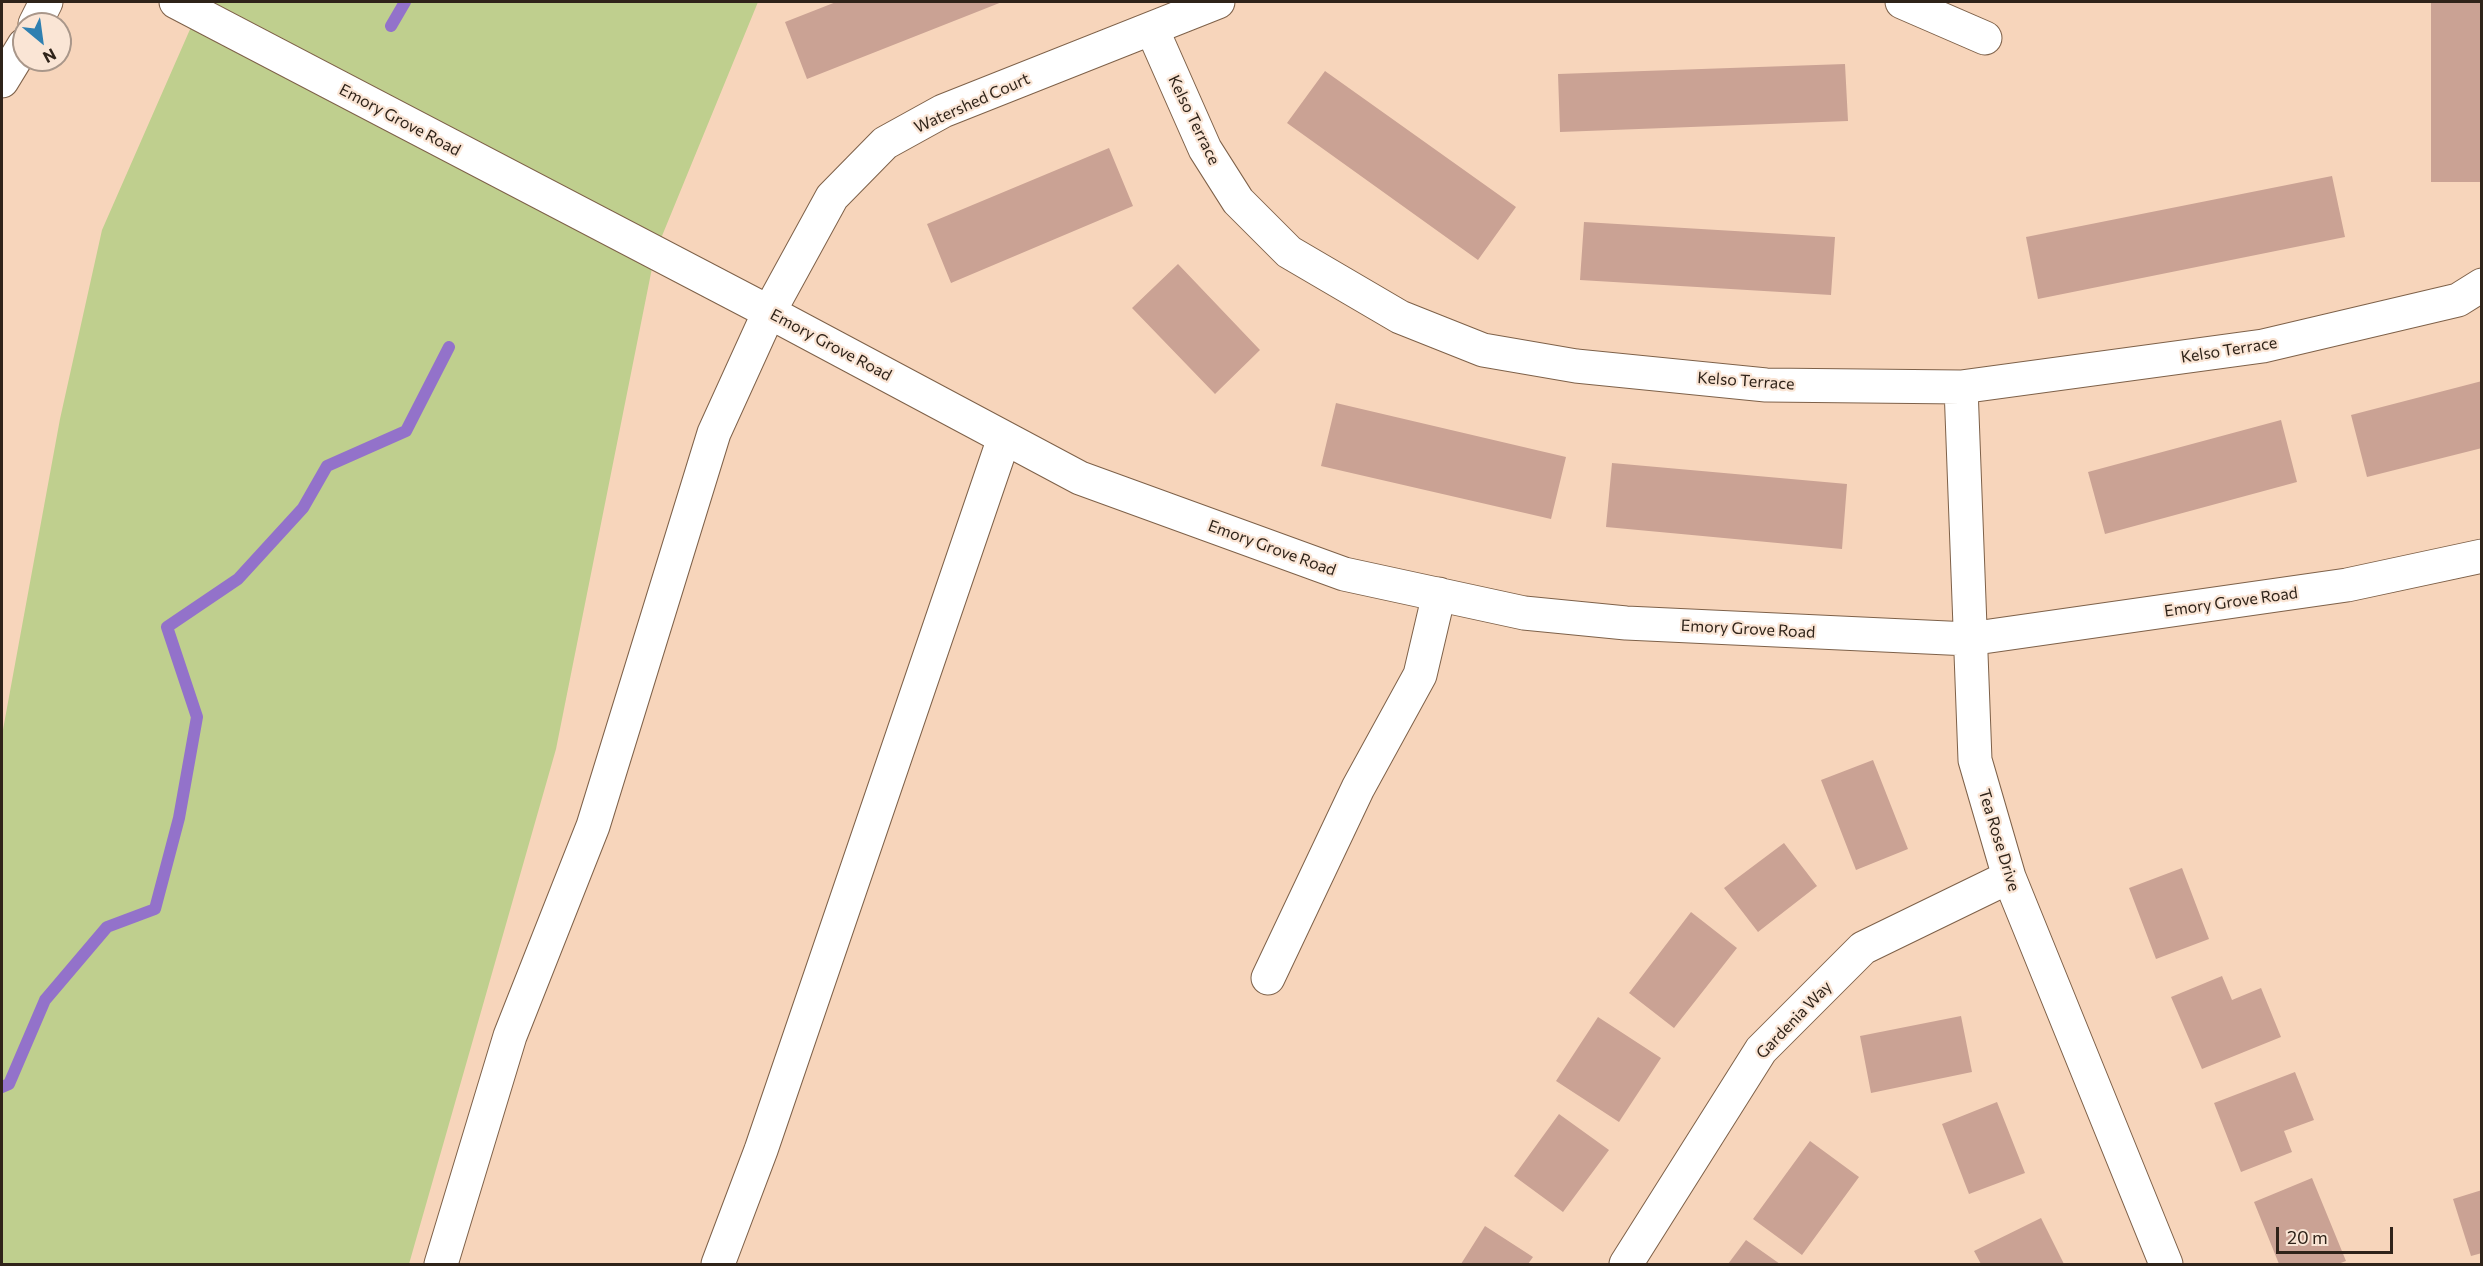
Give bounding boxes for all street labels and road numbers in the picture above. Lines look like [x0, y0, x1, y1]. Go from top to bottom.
street label: Watershed Court [911, 69, 1033, 137]
street label: Kelso Terrace [1164, 72, 1224, 168]
street label: Emory Grove Road [336, 80, 464, 160]
street label: Emory Grove Road [767, 305, 895, 385]
street label: Kelso Terrace [2179, 333, 2279, 367]
street label: Kelso Terrace [1697, 368, 1795, 394]
street label: Emory Grove Road [1205, 516, 1339, 580]
street label: Emory Grove Road [2163, 583, 2299, 621]
street label: Emory Grove Road [1680, 616, 1816, 642]
street label: Tea Rose Drive [1974, 787, 2024, 893]
street label: Gardenia Way [1752, 977, 1836, 1063]

